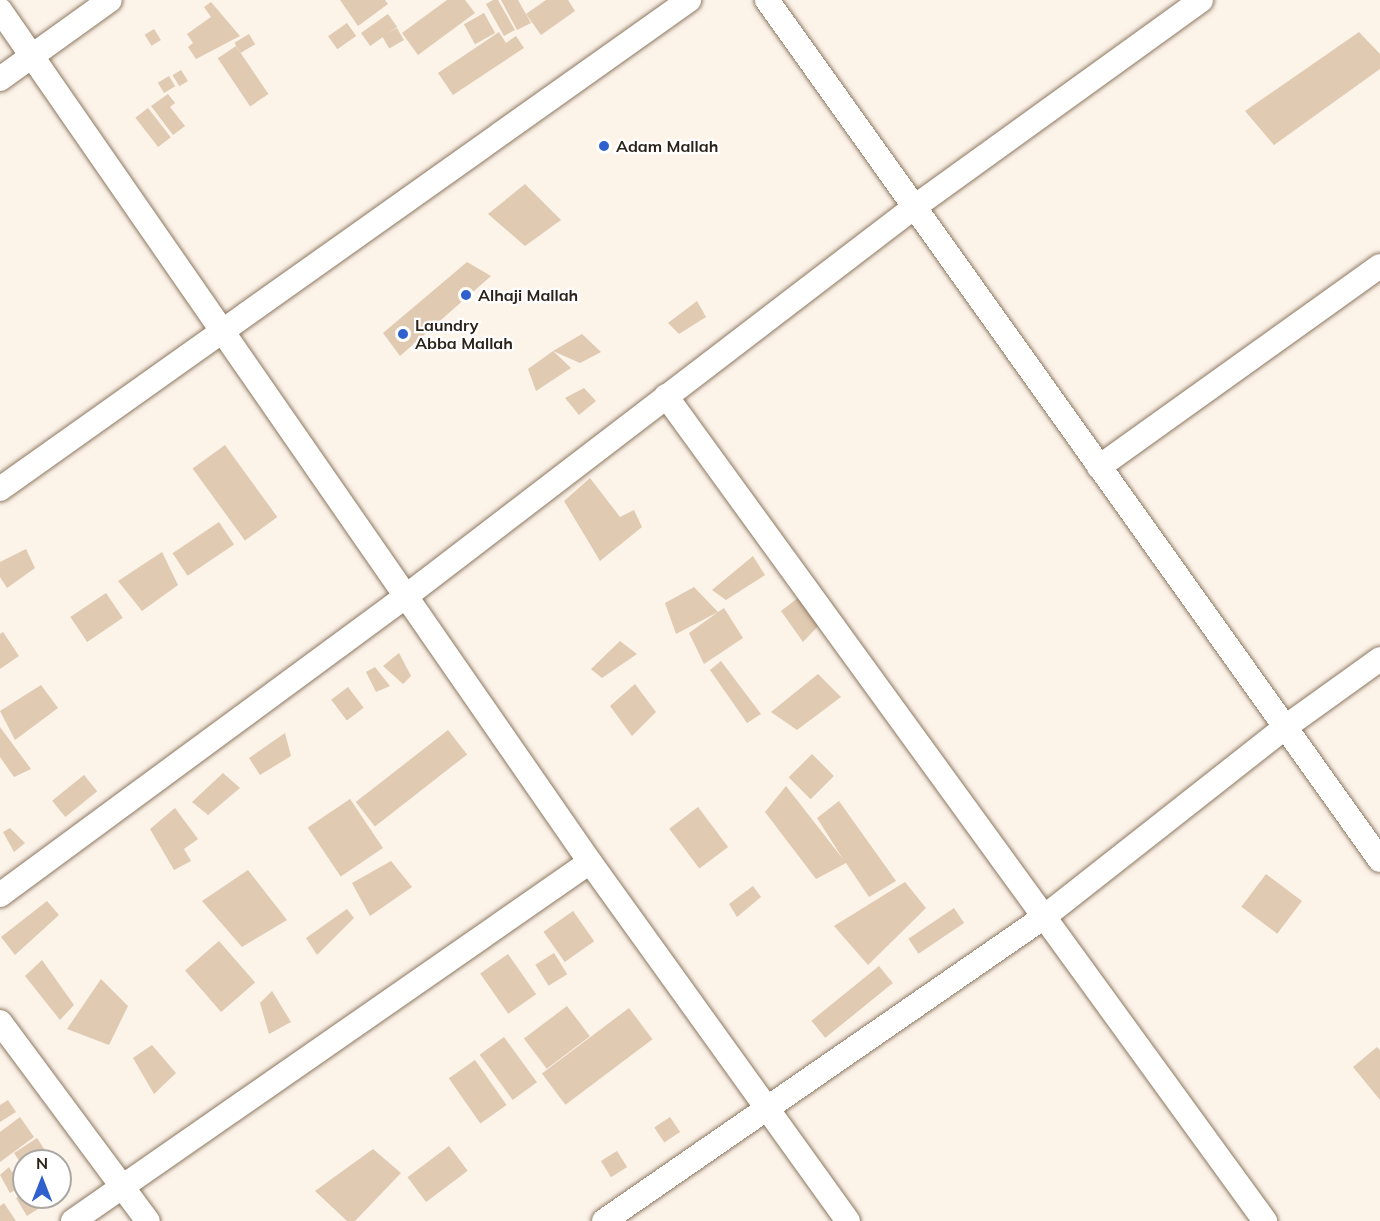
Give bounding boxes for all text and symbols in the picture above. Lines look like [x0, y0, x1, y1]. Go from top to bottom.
place label: Adam Mallah [616, 136, 718, 156]
marker: Adam Mallah [597, 139, 611, 153]
place label: Alhaji Mallah [478, 285, 578, 305]
marker: Alhaji Mallah [459, 288, 473, 302]
place label: Laundry Abba Mallah [415, 315, 513, 353]
marker: Laundry Abba Mallah [396, 327, 410, 341]
north arrow [12, 1149, 72, 1209]
text: N [36, 1153, 48, 1173]

